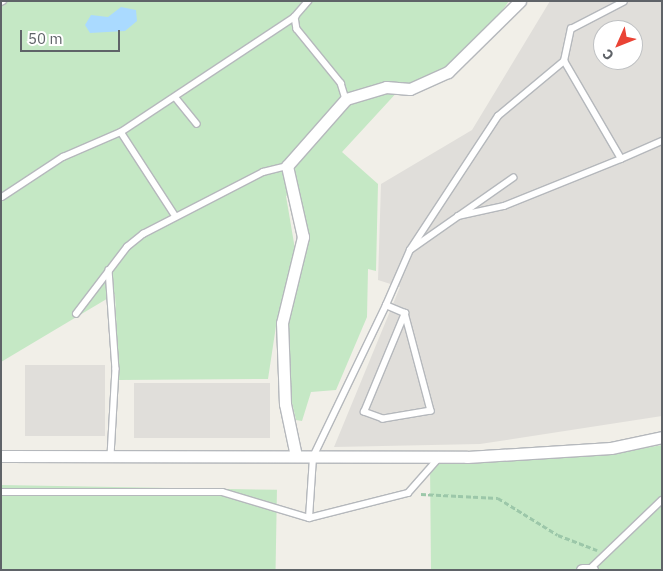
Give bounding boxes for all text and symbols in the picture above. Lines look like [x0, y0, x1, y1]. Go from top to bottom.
scale bar [22, 20, 122, 52]
north arrow [593, 20, 643, 70]
text: 50 m [28, 29, 63, 48]
text: С [598, 45, 618, 64]

